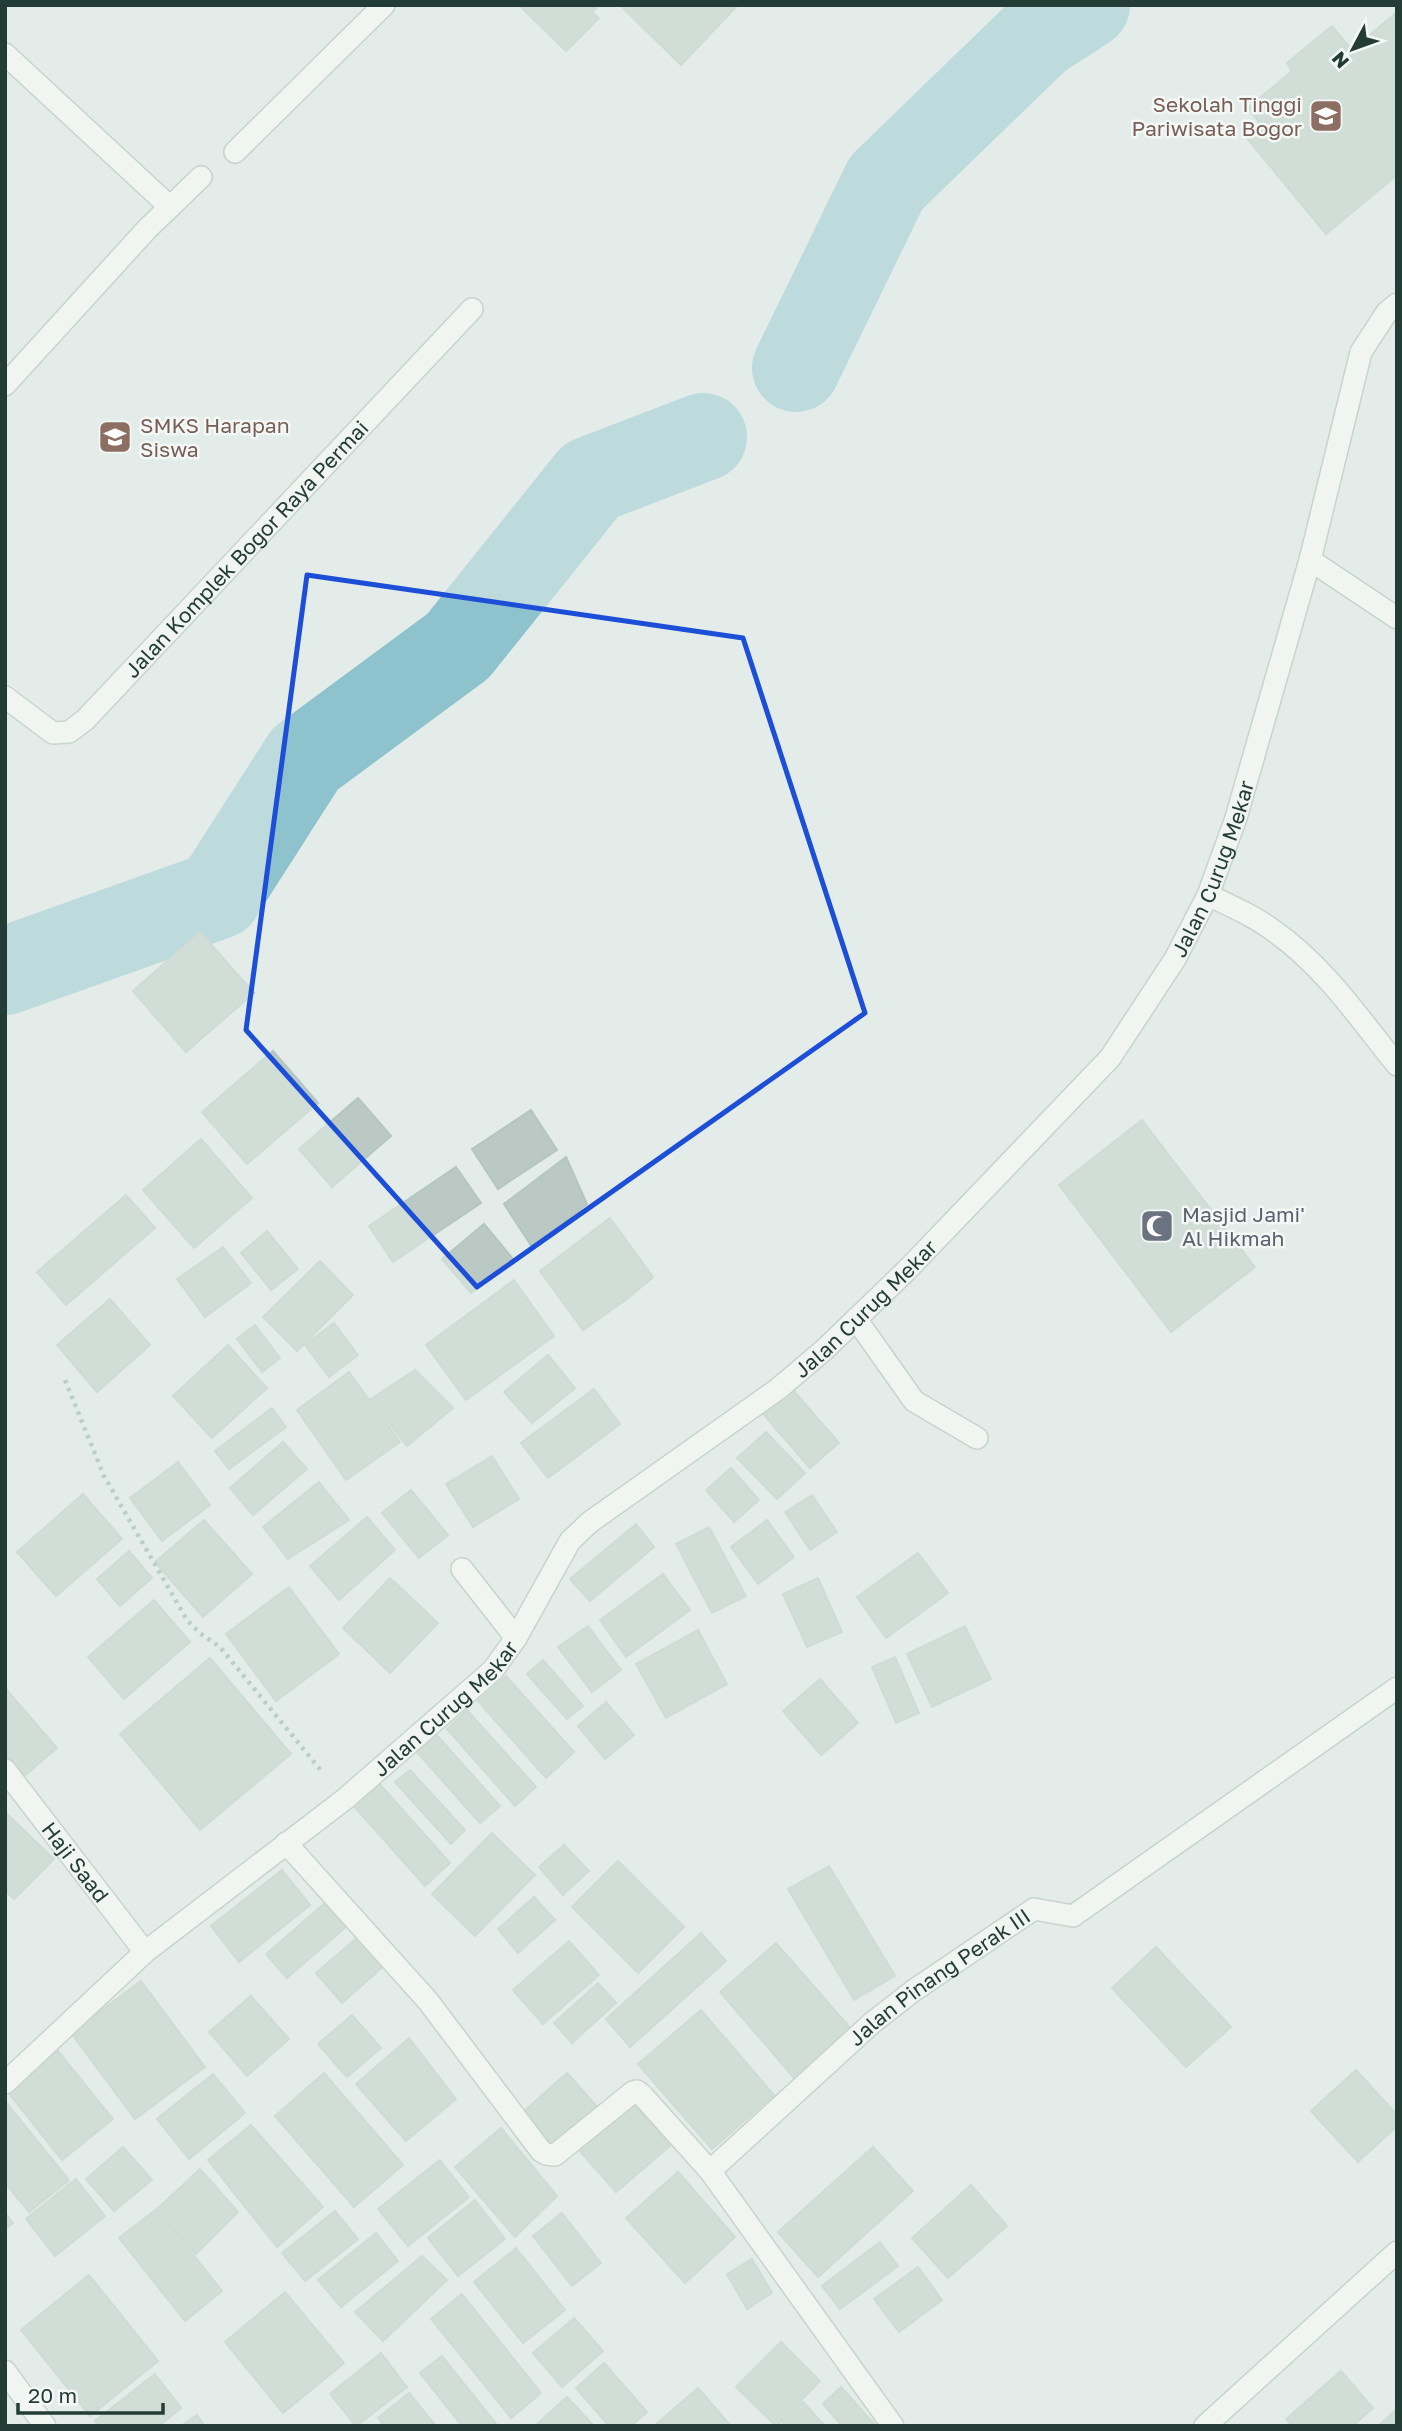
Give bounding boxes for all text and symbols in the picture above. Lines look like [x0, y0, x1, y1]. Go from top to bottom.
north arrow [1318, 14, 1388, 84]
text: N [1326, 47, 1353, 73]
place label: Sekolah Tinggi Pariwisata Bogor [1131, 91, 1302, 141]
school or university icon: Sekolah Tinggi Pariwisata Bogor [1307, 97, 1345, 135]
place label: SMKS Harapan Siswa [140, 412, 290, 462]
street label: Jalan Komplek Bogor Raya Permai [119, 415, 373, 683]
school or university icon: SMKS Harapan Siswa [96, 418, 134, 456]
street label: Jalan Curug Mekar [1165, 777, 1259, 961]
place label: Masjid Jami' Al Hikmah [1182, 1201, 1305, 1251]
mosque icon: Masjid Jami' Al Hikmah [1138, 1207, 1176, 1245]
street label: Jalan Curug Mekar [788, 1234, 942, 1383]
street label: Jalan Curug Mekar [368, 1635, 523, 1782]
street label: Haji Saad [37, 1817, 115, 1907]
street label: Jalan Pinang Perak III [843, 1902, 1035, 2051]
scale bar [18, 2372, 163, 2416]
text: 20 m [28, 2382, 77, 2408]

